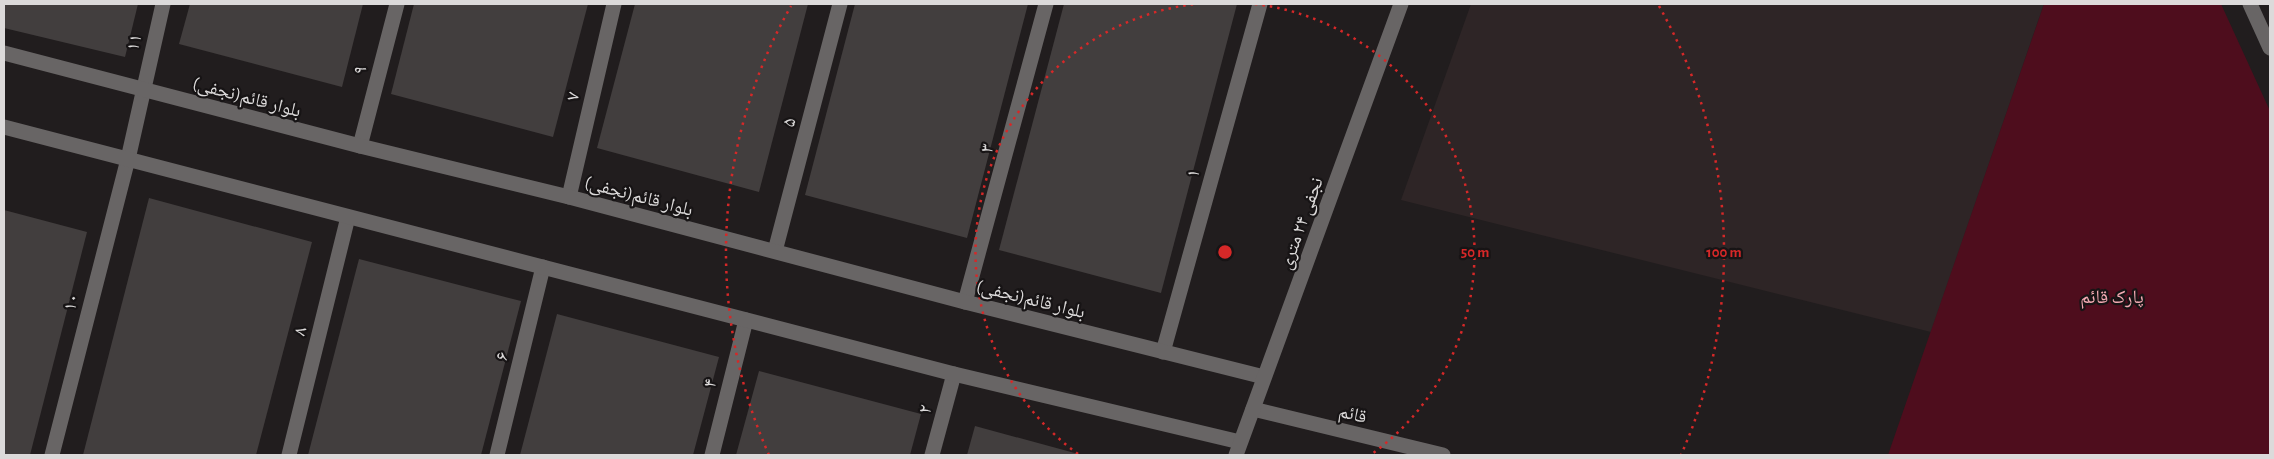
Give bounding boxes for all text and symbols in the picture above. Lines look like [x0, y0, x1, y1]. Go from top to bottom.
street label: ۱۱ [123, 32, 146, 53]
street label: ۹ [350, 64, 371, 77]
street label: بلوار قائم(نجفی) [190, 74, 303, 123]
street label: ۷ [563, 90, 584, 103]
street label: ۵ [779, 116, 800, 129]
street label: ۳ [977, 142, 998, 155]
street label: ۱ [1183, 167, 1204, 180]
street label: بلوار قائم(نجفی) [582, 173, 695, 222]
street label: نجفی ۲۴ متری [1276, 175, 1328, 272]
centre of rings [1216, 243, 1234, 261]
text: 50 m [1461, 245, 1489, 260]
text: 100 m [1706, 245, 1742, 260]
street label: بلوار قائم(نجفی) [974, 277, 1087, 324]
park label: پارک قائم [2080, 288, 2144, 309]
street label: ۱۰ [60, 292, 83, 313]
street label: ۸ [290, 324, 311, 338]
street label: ۶ [492, 350, 513, 363]
street label: ۴ [700, 377, 721, 390]
street label: قائم [1336, 402, 1369, 429]
street label: ۲ [915, 403, 936, 416]

